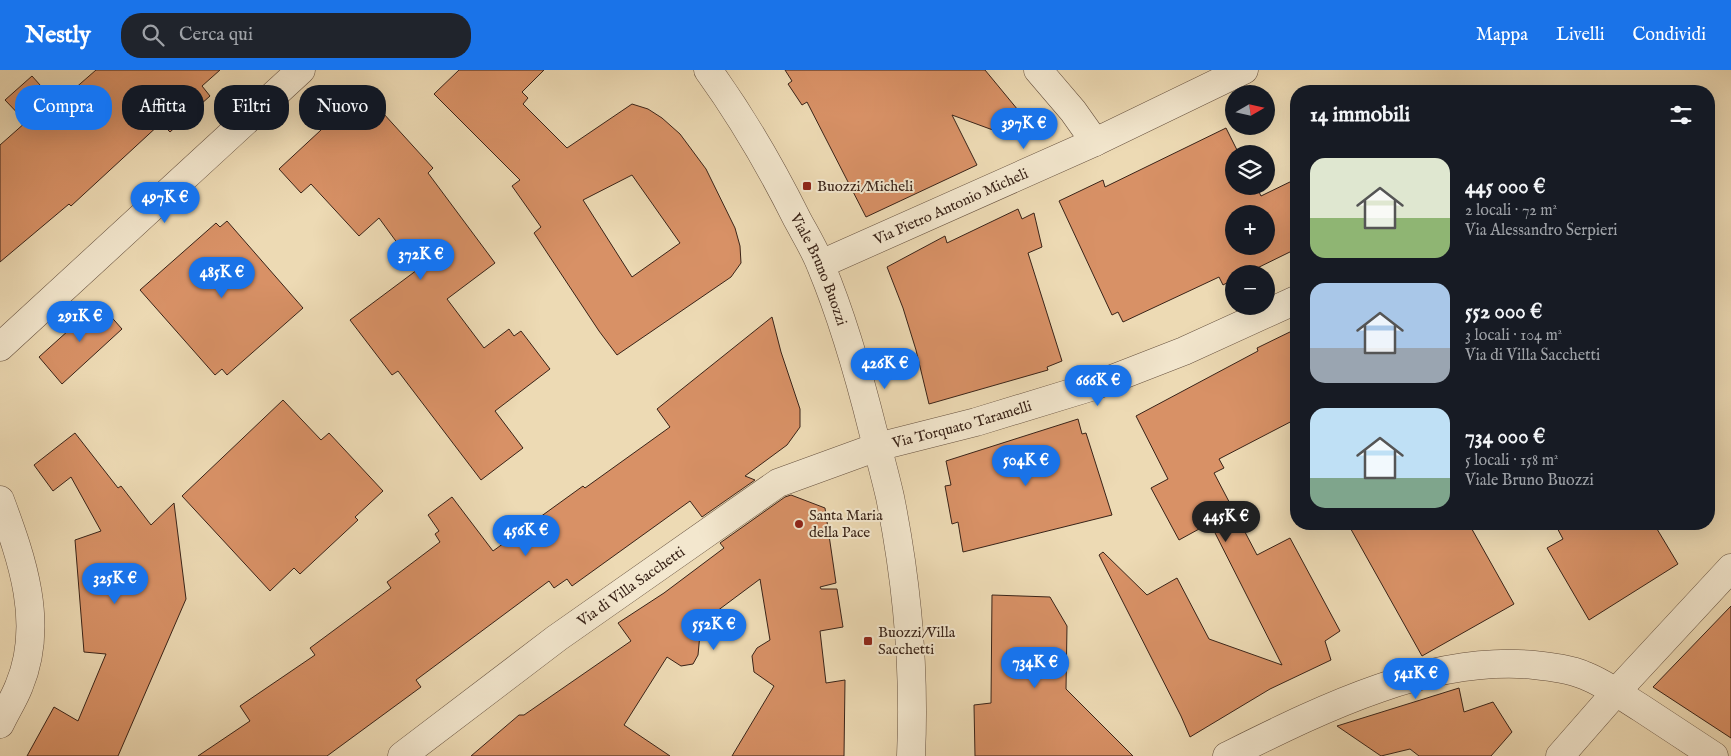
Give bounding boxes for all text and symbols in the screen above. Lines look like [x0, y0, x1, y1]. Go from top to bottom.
search box [121, 13, 471, 58]
text: Nestly [25, 20, 91, 51]
icon: search [139, 21, 167, 49]
text: Cerca qui [179, 23, 253, 47]
text: Mappa [1476, 24, 1528, 47]
text: Livelli [1556, 24, 1604, 47]
text: Condividi [1632, 24, 1706, 47]
chip: Compra [15, 85, 112, 130]
chip: Affitta [122, 85, 204, 130]
chip: Filtri [214, 85, 289, 130]
chip: Nuovo [299, 85, 386, 130]
north arrow [1225, 85, 1275, 135]
map controls [1225, 85, 1275, 315]
icon: filters [1667, 101, 1695, 129]
text: 14 immobili [1310, 102, 1410, 129]
pin: 397K € [983, 108, 1065, 150]
text: 397K € [1002, 114, 1046, 134]
button: layers [1225, 145, 1275, 195]
street label: Via Pietro Antonio Micheli [870, 164, 1031, 249]
text: 445 000 € [1465, 174, 1546, 201]
place label: Buozzi/Micheli [817, 177, 913, 196]
icon: home [1350, 178, 1410, 238]
marker: Buozzi/Micheli [801, 180, 813, 192]
pin: 497K € [124, 182, 206, 224]
text: 497K € [142, 188, 188, 208]
text: 2 locali · 72 m² [1465, 201, 1557, 221]
button: + [1225, 205, 1275, 255]
street label: Viale Bruno Buozzi [786, 209, 852, 328]
text: Via Alessandro Serpieri [1465, 221, 1618, 241]
pin: 372K € [380, 238, 462, 281]
text: 372K € [398, 245, 444, 265]
pin: 485K € [181, 256, 263, 299]
text: 485K € [200, 263, 244, 283]
button: − [1225, 265, 1275, 315]
text: 552 000 € [1465, 299, 1542, 326]
pin: 291K € [39, 300, 121, 343]
icon: home [1350, 303, 1410, 363]
text: 291K € [58, 307, 102, 327]
text: 3 locali · 104 m² [1465, 326, 1562, 346]
text: Via di Villa Sacchetti [1465, 346, 1600, 366]
pin: 426K € [844, 348, 926, 390]
text: 426K € [862, 354, 908, 374]
pin: 666K € [1057, 364, 1139, 407]
text: 666K € [1076, 371, 1120, 391]
street label: Via Torquato Taramelli [889, 396, 1034, 453]
text: 734 000 € [1465, 424, 1545, 451]
icon: home [1350, 428, 1410, 488]
pin: 504K € [985, 444, 1067, 487]
text: 504K € [1003, 451, 1049, 471]
text: 5 locali · 158 m² [1465, 451, 1559, 471]
text: Viale Bruno Buozzi [1465, 471, 1594, 491]
pin: 445K € [1185, 500, 1267, 543]
place label: Santa Maria della Pace [809, 506, 883, 542]
text: 445K € [1203, 507, 1249, 527]
pin: 456K € [485, 514, 567, 557]
marker: Santa Maria della Pace [793, 518, 805, 530]
text: 456K € [504, 521, 548, 541]
street label: Via di Villa Sacchetti [573, 542, 688, 631]
pin: 325K € [74, 562, 156, 605]
text: 325K € [93, 569, 137, 589]
pin: 552K € [673, 608, 755, 651]
text: 552K € [692, 615, 736, 635]
place label: Buozzi/Villa Sacchetti [878, 623, 956, 659]
marker: Buozzi/Villa Sacchetti [862, 635, 874, 647]
pin: 734K € [994, 646, 1076, 689]
text: 734K € [1012, 653, 1058, 673]
pin: 541K € [1375, 658, 1457, 700]
text: 541K € [1394, 664, 1438, 684]

